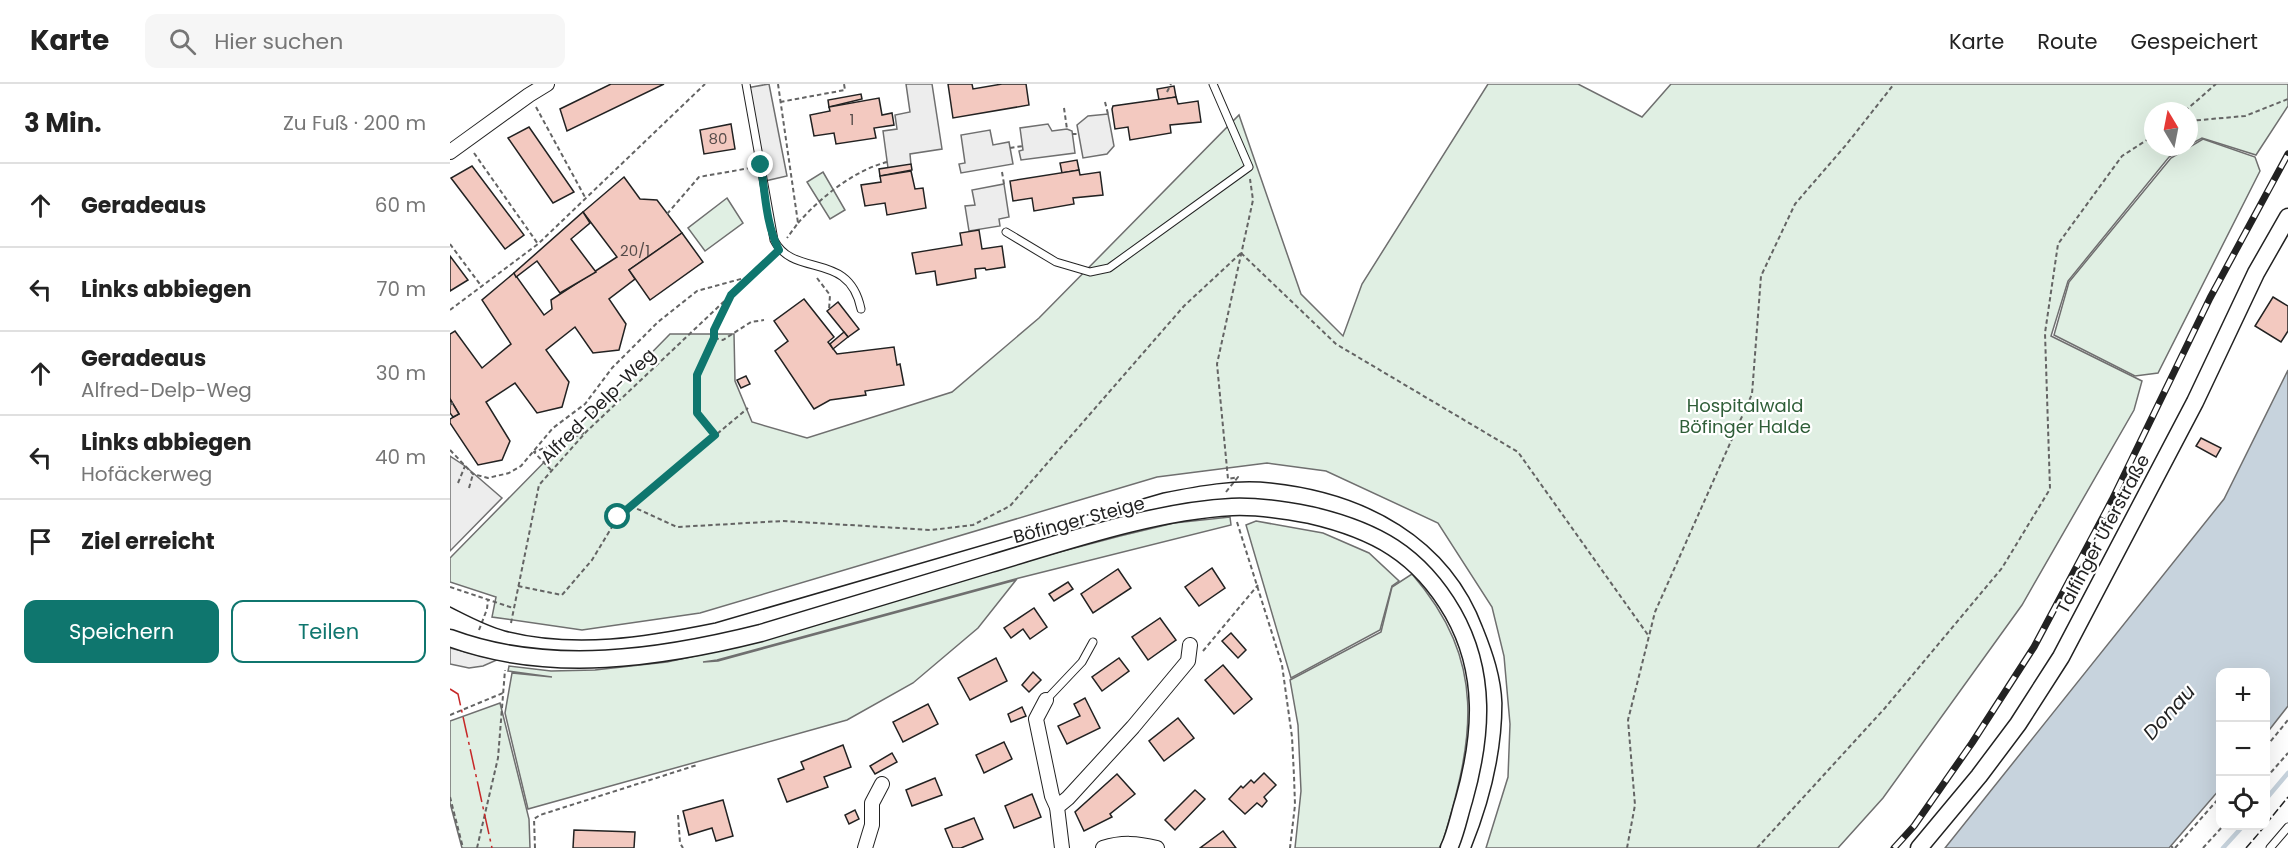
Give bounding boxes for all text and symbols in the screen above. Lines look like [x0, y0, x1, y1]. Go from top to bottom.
search box [145, 14, 565, 68]
text: Karte [30, 21, 109, 60]
icon: search [166, 25, 199, 58]
text: Hier suchen [214, 26, 343, 57]
text: Karte [1949, 27, 2004, 56]
text: Route [2037, 27, 2098, 56]
text: Gespeichert [2131, 27, 2258, 56]
north arrow [2144, 102, 2198, 156]
text: 3 Min. [24, 105, 102, 141]
text: Zu Fuß · 200 m [283, 109, 426, 137]
house number: 1 [850, 109, 854, 130]
house number: 80 [709, 128, 727, 149]
route end [747, 151, 773, 177]
icon: ahead [24, 189, 57, 222]
text: Geradeaus [81, 190, 206, 221]
text: 60 m [375, 191, 426, 219]
house number: 20/1 [620, 240, 650, 261]
icon: left [24, 273, 57, 306]
text: Links abbiegen [81, 274, 252, 305]
text: 70 m [377, 275, 426, 303]
street label: Alfred-Delp-Weg [534, 342, 661, 469]
text: Geradeaus [81, 343, 206, 374]
icon: ahead [24, 357, 57, 390]
text: 30 m [376, 359, 426, 387]
text: Alfred-Delp-Weg [81, 376, 252, 404]
park label: Hospitalwald Böfinger Halde [1679, 393, 1811, 439]
text: Links abbiegen [81, 427, 252, 458]
icon: left [24, 441, 57, 474]
text: 40 m [375, 443, 426, 471]
street label: Talfinger Uferstraße [2050, 450, 2155, 618]
text: Hofäckerweg [81, 460, 212, 488]
street label: Böfinger Steige [1010, 490, 1147, 549]
route start [604, 503, 630, 529]
icon: arrive [24, 525, 57, 558]
text: Ziel erreicht [81, 526, 215, 557]
button: Speichern [24, 600, 219, 663]
button: Teilen [231, 600, 426, 663]
map controls [2216, 668, 2270, 830]
button: + [2216, 668, 2270, 722]
water label: Donau [2136, 678, 2202, 746]
button: − [2216, 722, 2270, 776]
button: locate [2216, 776, 2270, 830]

